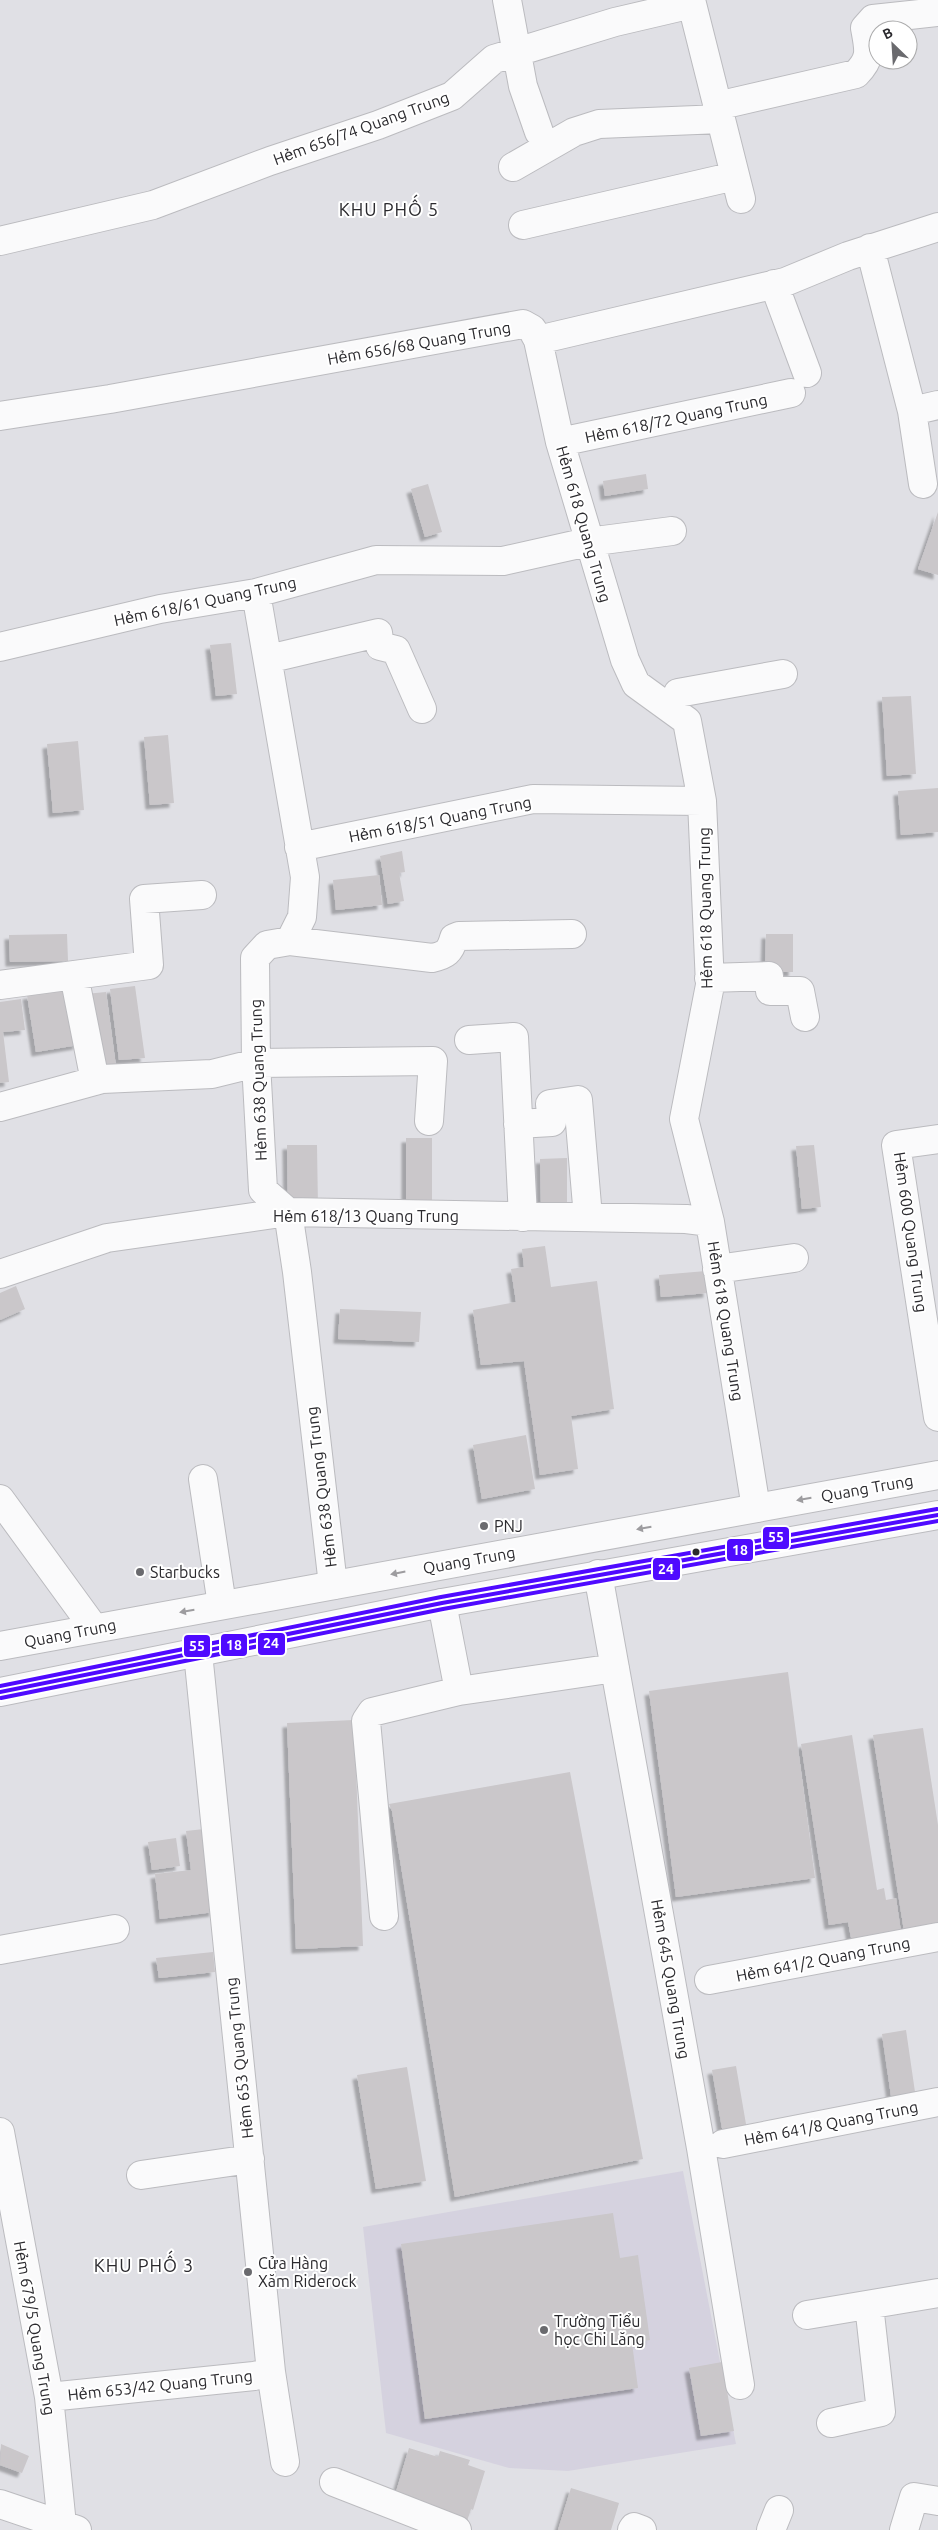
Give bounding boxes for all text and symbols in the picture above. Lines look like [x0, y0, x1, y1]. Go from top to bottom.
north arrow [868, 20, 918, 70]
text: B [880, 24, 895, 42]
street label: Hẻm 656/74 Quang Trung [271, 88, 451, 168]
district label: KHU PHỐ 5 [339, 194, 439, 219]
street label: Hẻm 656/68 Quang Trung [326, 318, 512, 368]
street label: Hẻm 618/72 Quang Trung [583, 390, 769, 446]
street label: Hẻm 618 Quang Trung [553, 444, 615, 604]
street label: Hẻm 618/61 Quang Trung [112, 573, 298, 629]
street label: Hẻm 618/51 Quang Trung [347, 792, 533, 846]
street label: Hẻm 618 Quang Trung [695, 827, 715, 989]
street label: Hẻm 638 Quang Trung [246, 999, 270, 1161]
street label: Hẻm 600 Quang Trung [891, 1151, 931, 1313]
street label: Hẻm 618/13 Quang Trung [273, 1207, 459, 1225]
street label: Hẻm 618 Quang Trung [704, 1240, 748, 1402]
street label: Hẻm 638 Quang Trung [302, 1406, 340, 1568]
street label: Quang Trung [819, 1471, 915, 1505]
one-way arrow [796, 1496, 812, 1504]
place label: PNJ [494, 1517, 523, 1535]
marker: PNJ [478, 1520, 490, 1532]
one-way arrow [636, 1525, 652, 1533]
line badge: 55 [762, 1526, 790, 1550]
text: 55 [768, 1529, 784, 1545]
line badge: 18 [726, 1538, 754, 1562]
text: 18 [732, 1542, 748, 1558]
street label: Quang Trung [421, 1543, 517, 1577]
unlabelled marker [691, 1547, 701, 1557]
line badge: 24 [652, 1557, 681, 1581]
text: 24 [658, 1561, 674, 1577]
place label: Starbucks [150, 1563, 220, 1581]
marker: Starbucks [134, 1566, 146, 1578]
one-way arrow [390, 1569, 406, 1577]
one-way arrow [178, 1608, 194, 1616]
street label: Quang Trung [22, 1615, 118, 1651]
line badge: 24 [257, 1632, 286, 1656]
line badge: 18 [220, 1633, 248, 1657]
line badge: 55 [183, 1634, 211, 1658]
text: 24 [263, 1635, 279, 1651]
text: 18 [226, 1637, 242, 1653]
text: 55 [189, 1638, 205, 1654]
street label: Hẻm 645 Quang Trung [648, 1898, 694, 2060]
street label: Hẻm 641/2 Quang Trung [734, 1933, 912, 1985]
street label: Hẻm 653 Quang Trung [222, 1977, 256, 2139]
street label: Hẻm 641/8 Quang Trung [742, 2097, 920, 2149]
street label: Hẻm 679/5 Quang Trung [11, 2239, 59, 2417]
district label: KHU PHỐ 3 [94, 2250, 194, 2275]
place label: Cửa Hàng Xăm Riderock [258, 2254, 357, 2290]
marker: Cửa Hàng Xăm Riderock [242, 2266, 254, 2278]
place label: Trường Tiểu học Chi Lăng [554, 2312, 645, 2348]
marker: Trường Tiểu học Chi Lăng [538, 2324, 550, 2336]
street label: Hẻm 653/42 Quang Trung [67, 2366, 253, 2404]

